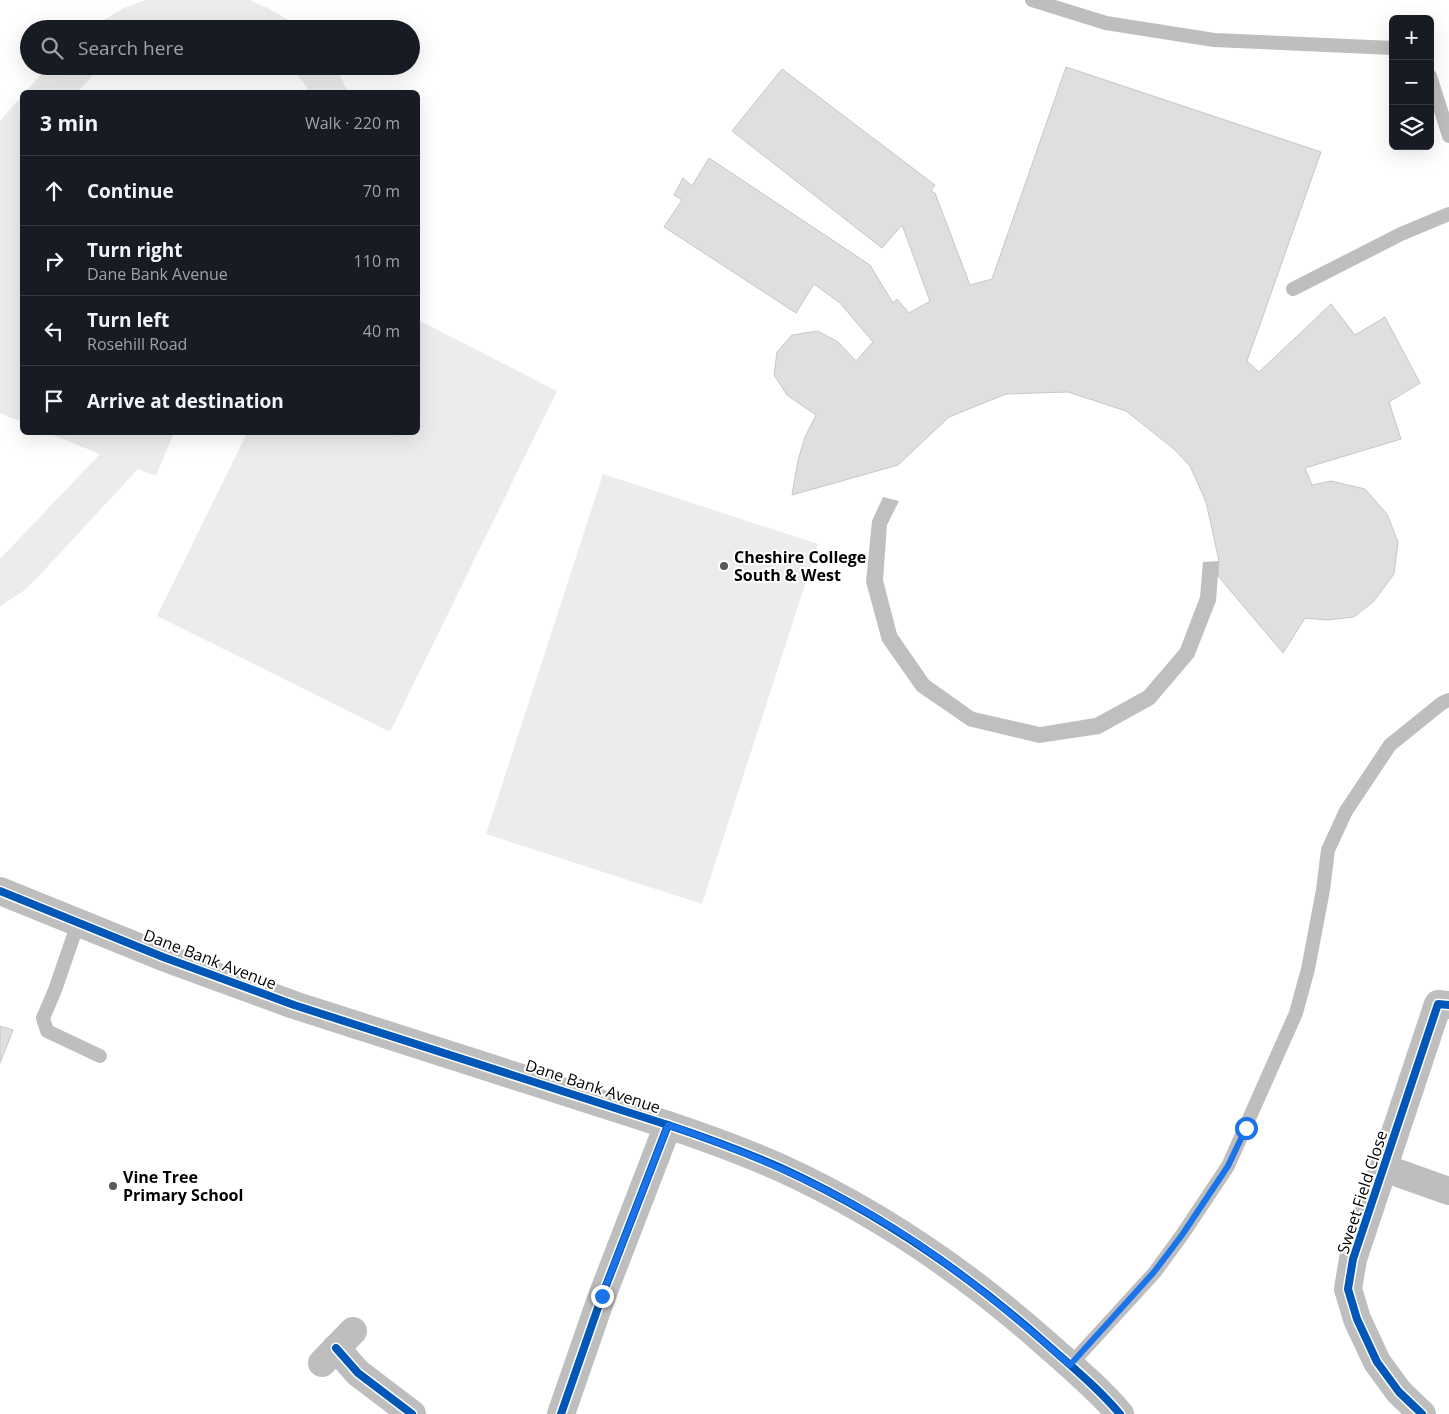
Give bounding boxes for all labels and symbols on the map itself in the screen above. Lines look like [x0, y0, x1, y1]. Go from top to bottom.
place label: Cheshire College South & West [734, 546, 866, 586]
marker: Cheshire College South & West [718, 560, 730, 572]
street label: Dane Bank Avenue [140, 924, 280, 994]
street label: Dane Bank Avenue [523, 1054, 663, 1118]
route start [1235, 1117, 1258, 1140]
street label: Sweet Field Close [1332, 1127, 1392, 1257]
place label: Vine Tree Primary School [123, 1166, 243, 1206]
marker: Vine Tree Primary School [107, 1180, 119, 1192]
route end [591, 1285, 614, 1308]

